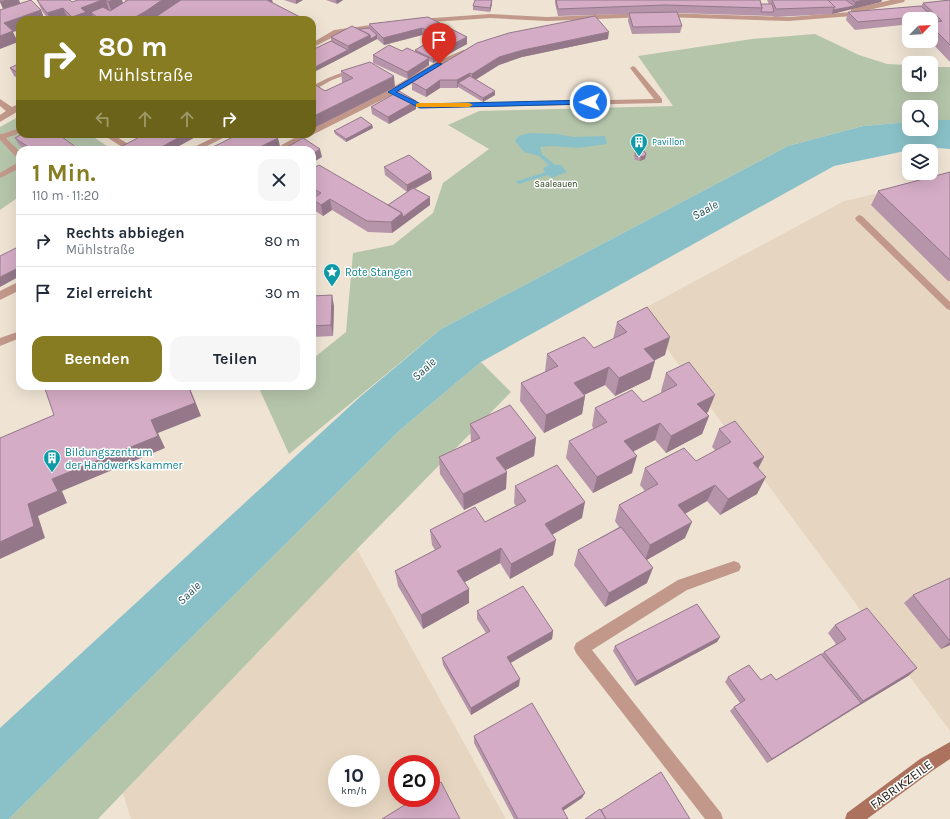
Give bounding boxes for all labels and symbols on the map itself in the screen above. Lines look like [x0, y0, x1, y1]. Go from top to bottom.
north arrow [902, 12, 938, 48]
pin [422, 23, 456, 64]
position arrow [569, 81, 611, 123]
building icon: Pavillon [629, 132, 649, 157]
place label: Pavillon [652, 137, 685, 147]
park label: Saaleauen [535, 179, 577, 189]
water label: Saale [690, 197, 721, 223]
place icon: Rote Stangen [322, 262, 342, 287]
place label: Rote Stangen [345, 266, 412, 279]
water label: Saale [409, 354, 439, 383]
place label: Bildungszentrum der Handwerkskammer [65, 446, 182, 472]
building icon: Bildungszentrum der Handwerkskammer [42, 448, 62, 473]
water label: Saale [174, 578, 204, 607]
speed limit sign: 20 [388, 755, 440, 807]
street label: FABRIKZEILE [867, 757, 935, 812]

